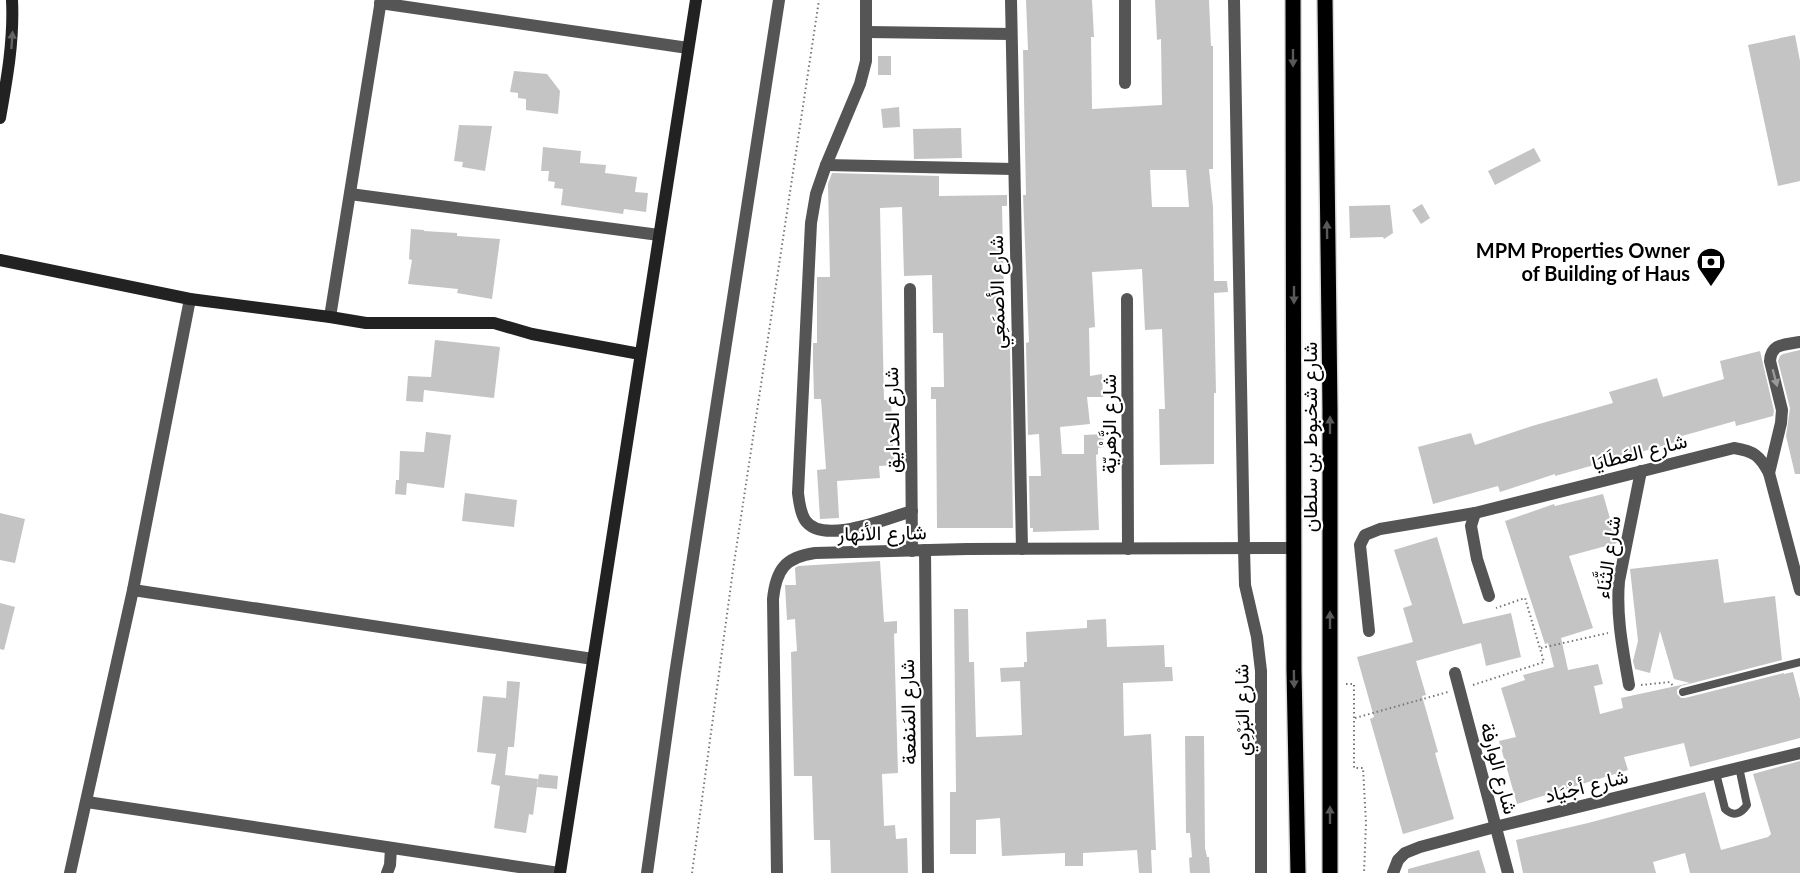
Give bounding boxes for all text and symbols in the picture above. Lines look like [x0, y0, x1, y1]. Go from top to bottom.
one-way arrow [7, 30, 16, 49]
one-way arrow [1288, 49, 1298, 68]
one-way arrow [1322, 220, 1332, 239]
street label: شارع الأصمَعِي [983, 235, 1015, 349]
place label: MPM Properties Owner of Building of Haus [1476, 238, 1691, 285]
bank icon: MPM Properties Owner of Building of Haus [1695, 246, 1727, 288]
one-way arrow [1289, 286, 1299, 305]
street label: شارع شخبوط بن سلطان [1297, 342, 1324, 532]
street label: شارع الحدايق [878, 367, 907, 473]
one-way arrow [1770, 369, 1780, 387]
street label: شارع الزَّهْريّة [1096, 374, 1123, 474]
one-way arrow [1325, 415, 1335, 434]
street label: شارع العَطَايَا [1589, 428, 1690, 477]
street label: شارع الثَّنَاء [1589, 514, 1628, 600]
street label: شارع الأنهار [836, 519, 927, 548]
one-way arrow [1325, 610, 1335, 629]
street label: شارع المَنفعة [894, 659, 923, 765]
street label: شارع البَرْدِي [1228, 663, 1260, 756]
one-way arrow [1290, 670, 1299, 689]
street label: شارع الوارفة [1473, 719, 1524, 817]
street label: شارع أجْيَاد [1542, 763, 1631, 810]
one-way arrow [1325, 805, 1335, 824]

